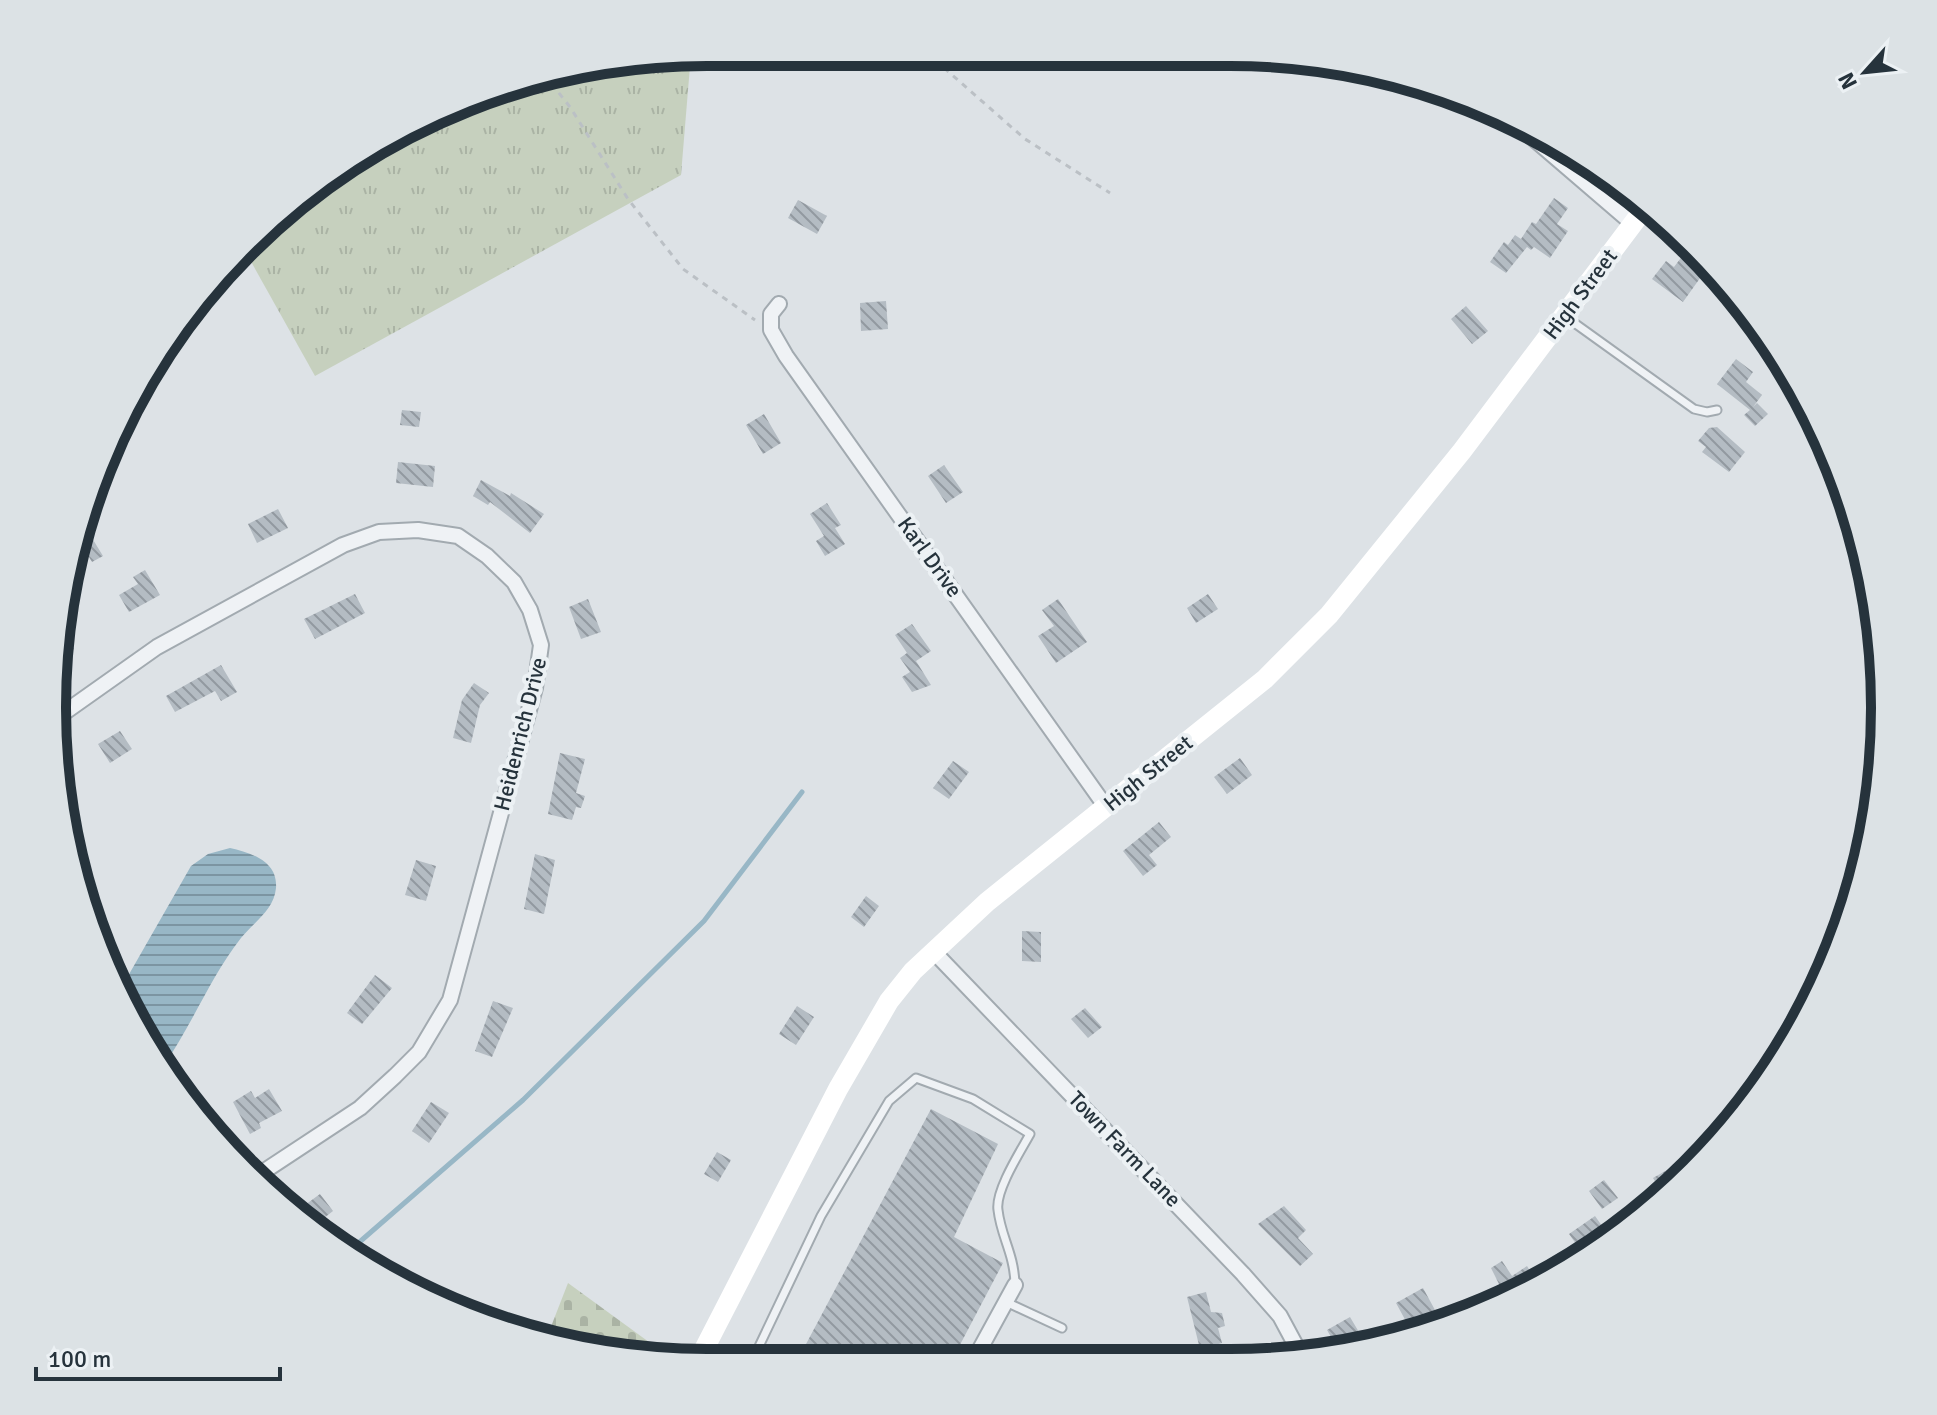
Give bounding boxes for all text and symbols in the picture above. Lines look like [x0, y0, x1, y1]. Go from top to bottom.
north arrow [1825, 32, 1905, 112]
text: N [1832, 68, 1863, 94]
street label: High Street [1537, 243, 1623, 345]
street label: Karl Drive [892, 511, 968, 603]
street label: Heidenrich Drive [488, 654, 552, 814]
street label: High Street [1098, 729, 1198, 817]
street label: Town Farm Lane [1063, 1085, 1187, 1213]
scale bar [36, 1331, 280, 1381]
text: 100 m [48, 1344, 111, 1374]

